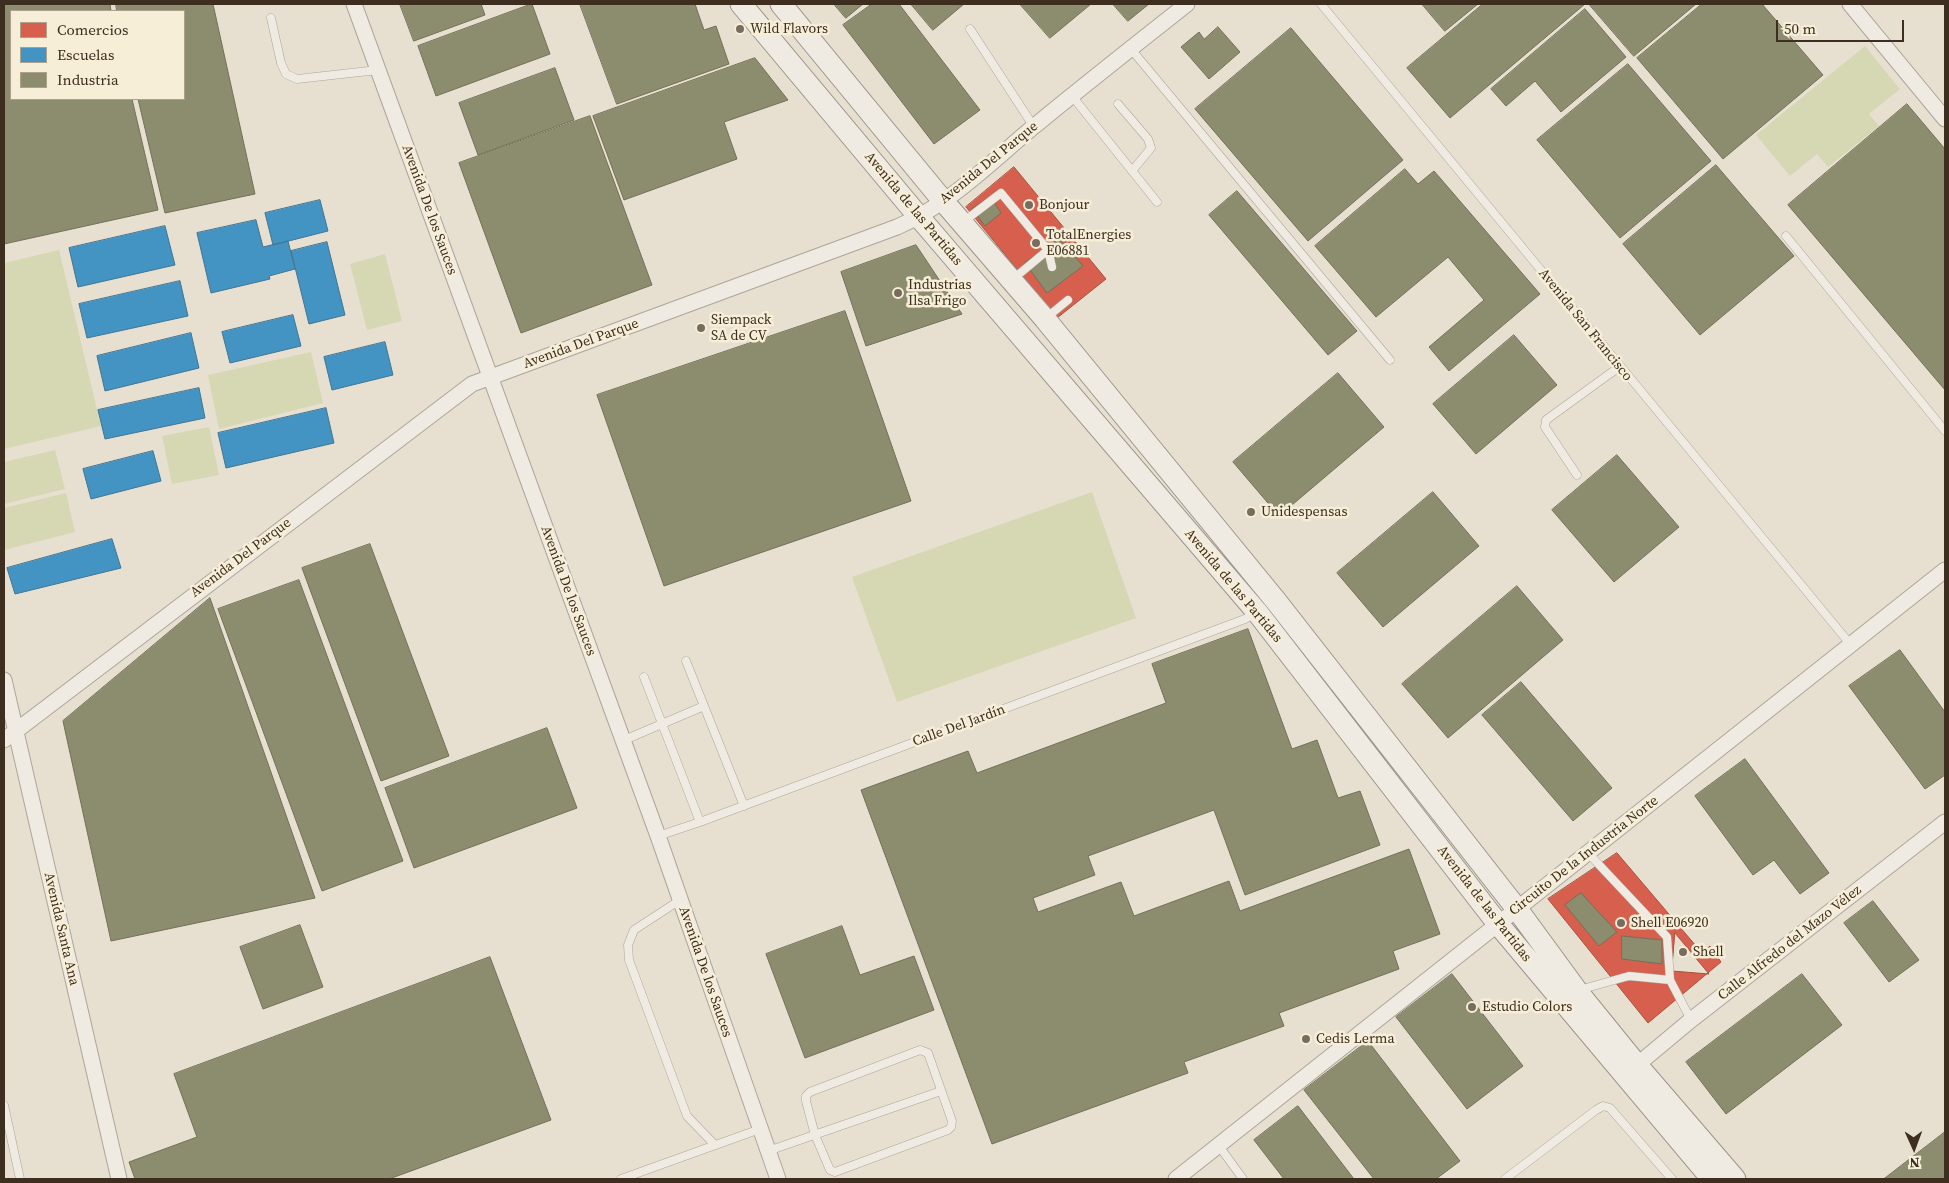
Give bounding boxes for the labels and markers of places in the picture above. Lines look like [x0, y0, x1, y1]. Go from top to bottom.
place label: Wild Flavors [750, 21, 828, 37]
marker: Wild Flavors [734, 23, 746, 35]
place label: Bonjour [1039, 197, 1089, 213]
marker: Bonjour [1023, 199, 1035, 211]
place label: TotalEnergies E06881 [1046, 227, 1131, 260]
marker: TotalEnergies E06881 [1030, 237, 1042, 249]
place label: Industrias Ilsa Frigo [908, 277, 972, 310]
marker: Industrias Ilsa Frigo [892, 287, 904, 299]
place label: Siempack SA de CV [711, 312, 772, 344]
marker: Siempack SA de CV [695, 322, 707, 334]
place label: Unidespensas [1261, 504, 1347, 520]
marker: Unidespensas [1245, 506, 1257, 518]
place label: Shell E06920 [1631, 915, 1708, 931]
marker: Shell E06920 [1615, 917, 1627, 929]
place label: Shell [1693, 944, 1724, 960]
marker: Shell [1677, 946, 1689, 958]
place label: Estudio Colors [1482, 999, 1572, 1015]
marker: Estudio Colors [1466, 1001, 1478, 1013]
place label: Cedis Lerma [1316, 1031, 1395, 1047]
marker: Cedis Lerma [1300, 1033, 1312, 1045]

